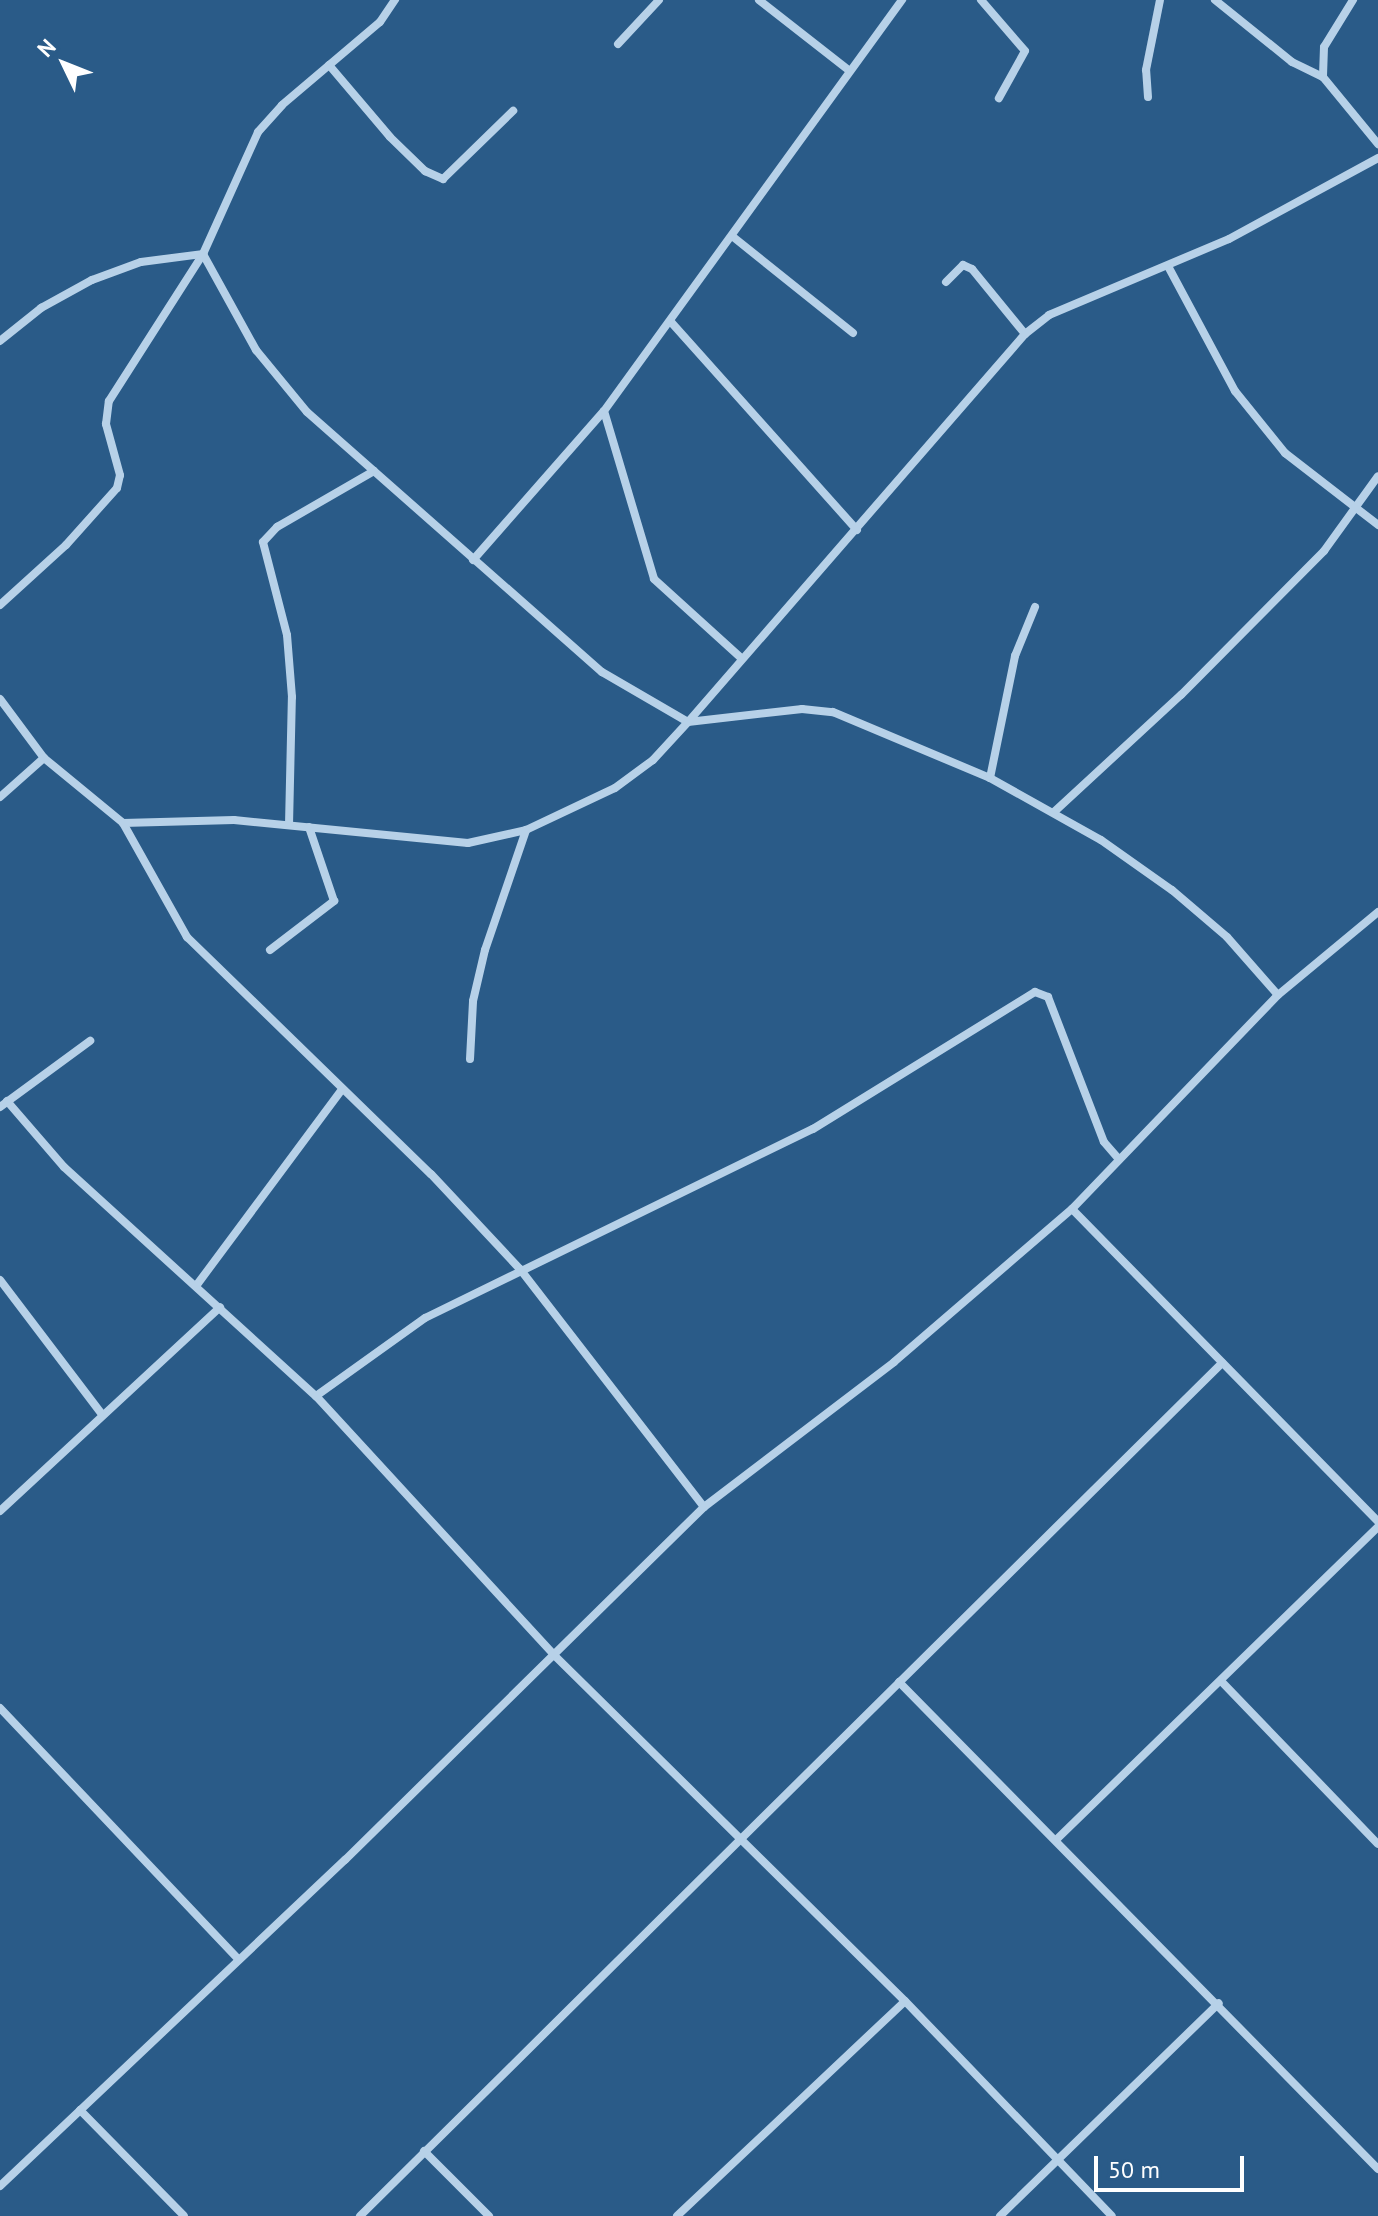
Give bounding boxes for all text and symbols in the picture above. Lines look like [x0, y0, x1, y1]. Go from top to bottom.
north arrow [24, 24, 104, 104]
text: N [31, 33, 62, 62]
scale bar [1098, 2140, 1248, 2190]
text: 50 m [1108, 2154, 1160, 2185]

